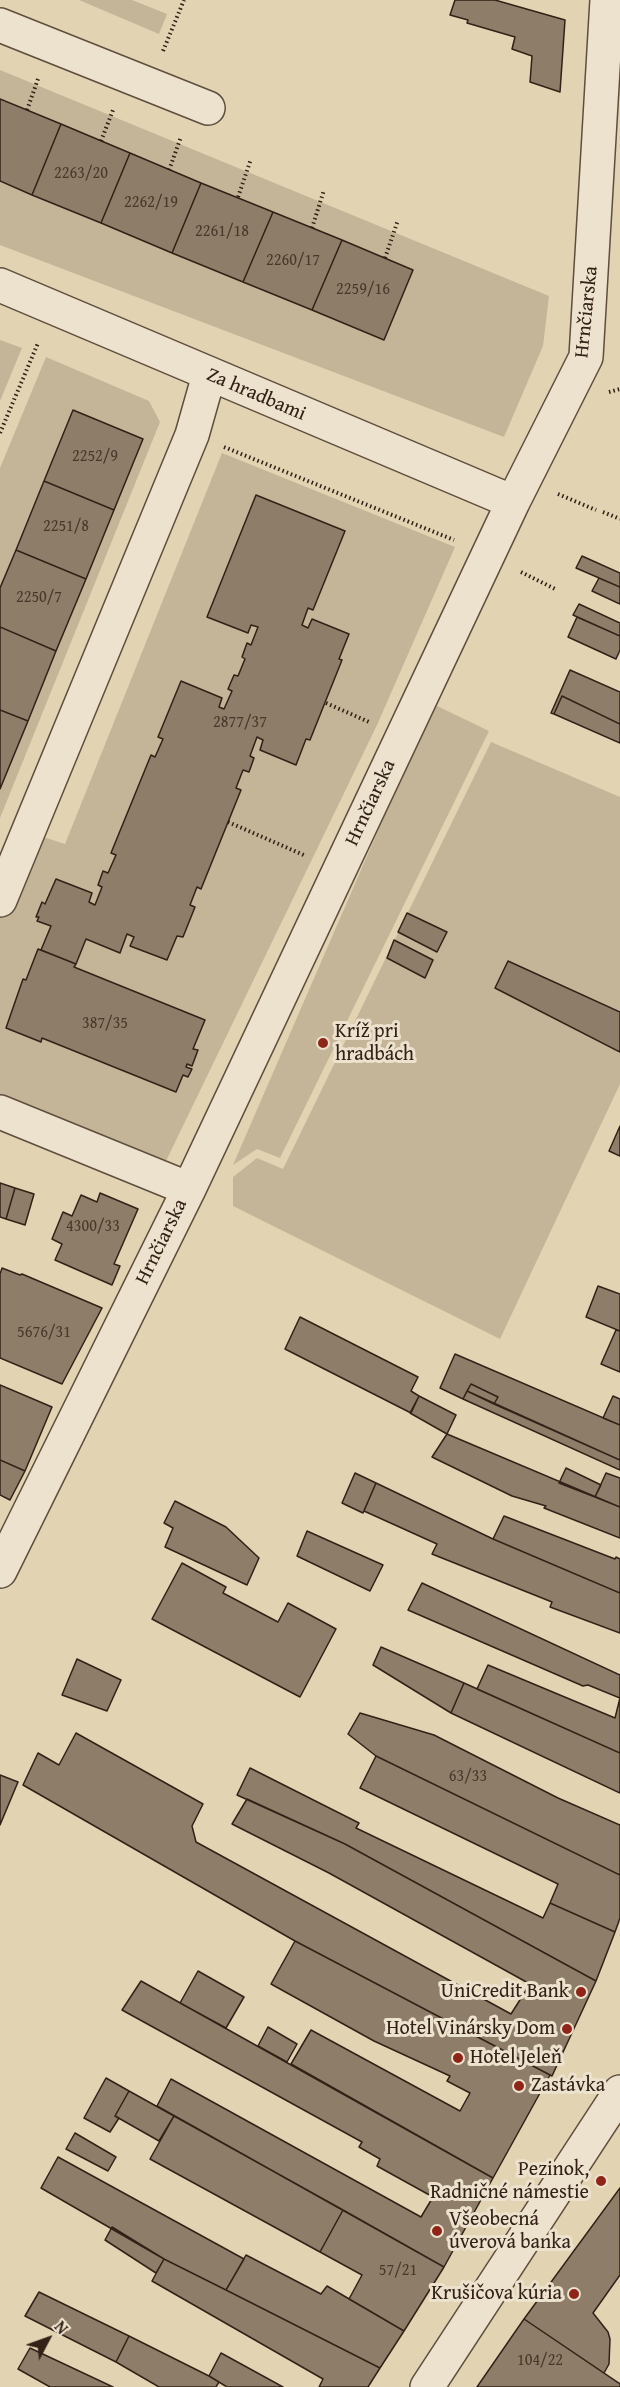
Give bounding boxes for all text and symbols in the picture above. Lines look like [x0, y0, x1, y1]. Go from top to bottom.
house number: 2263/20 [54, 164, 108, 184]
house number: 2262/19 [124, 193, 178, 213]
house number: 2261/18 [195, 222, 249, 242]
house number: 2260/17 [266, 251, 320, 271]
street label: Hrnčiarska [570, 265, 604, 359]
house number: 2259/16 [336, 280, 390, 300]
street label: Za hradbami [203, 363, 309, 427]
house number: 2252/9 [72, 447, 118, 467]
house number: 2251/8 [43, 517, 89, 537]
house number: 2250/7 [16, 588, 62, 608]
house number: 2877/37 [213, 713, 267, 733]
street label: Hrnčiarska [341, 756, 401, 850]
house number: 387/35 [82, 1014, 128, 1034]
place label: Kríž pri hradbách [335, 1020, 414, 1067]
marker: Kríž pri hradbách [316, 1036, 330, 1050]
street label: Hrnčiarska [131, 1195, 193, 1289]
house number: 4300/33 [66, 1217, 120, 1237]
house number: 5676/31 [17, 1323, 71, 1343]
house number: 63/33 [449, 1767, 487, 1787]
place label: UniCredit Bank [441, 1980, 569, 2004]
marker: UniCredit Bank [574, 1985, 588, 1999]
place label: Hotel Vinársky Dom [386, 2017, 555, 2041]
marker: Hotel Vinársky Dom [560, 2022, 574, 2036]
place label: Hotel Jeleň [470, 2046, 562, 2070]
marker: Hotel Jeleň [451, 2051, 465, 2065]
place label: Zastávka [531, 2074, 605, 2098]
marker: Zastávka [512, 2079, 526, 2093]
place label: Pezinok, Radničné námestie [430, 2158, 589, 2205]
marker: Pezinok, Radničné námestie [594, 2174, 608, 2188]
place label: Všeobecná úverová banka [449, 2208, 571, 2255]
marker: Všeobecná úverová banka [430, 2224, 444, 2238]
house number: 57/21 [379, 2261, 417, 2281]
place label: Krušičova kúria [431, 2282, 562, 2306]
marker: Krušičova kúria [567, 2287, 581, 2301]
north arrow [18, 2309, 78, 2369]
text: N [49, 2315, 74, 2339]
house number: 104/22 [517, 2351, 563, 2371]

